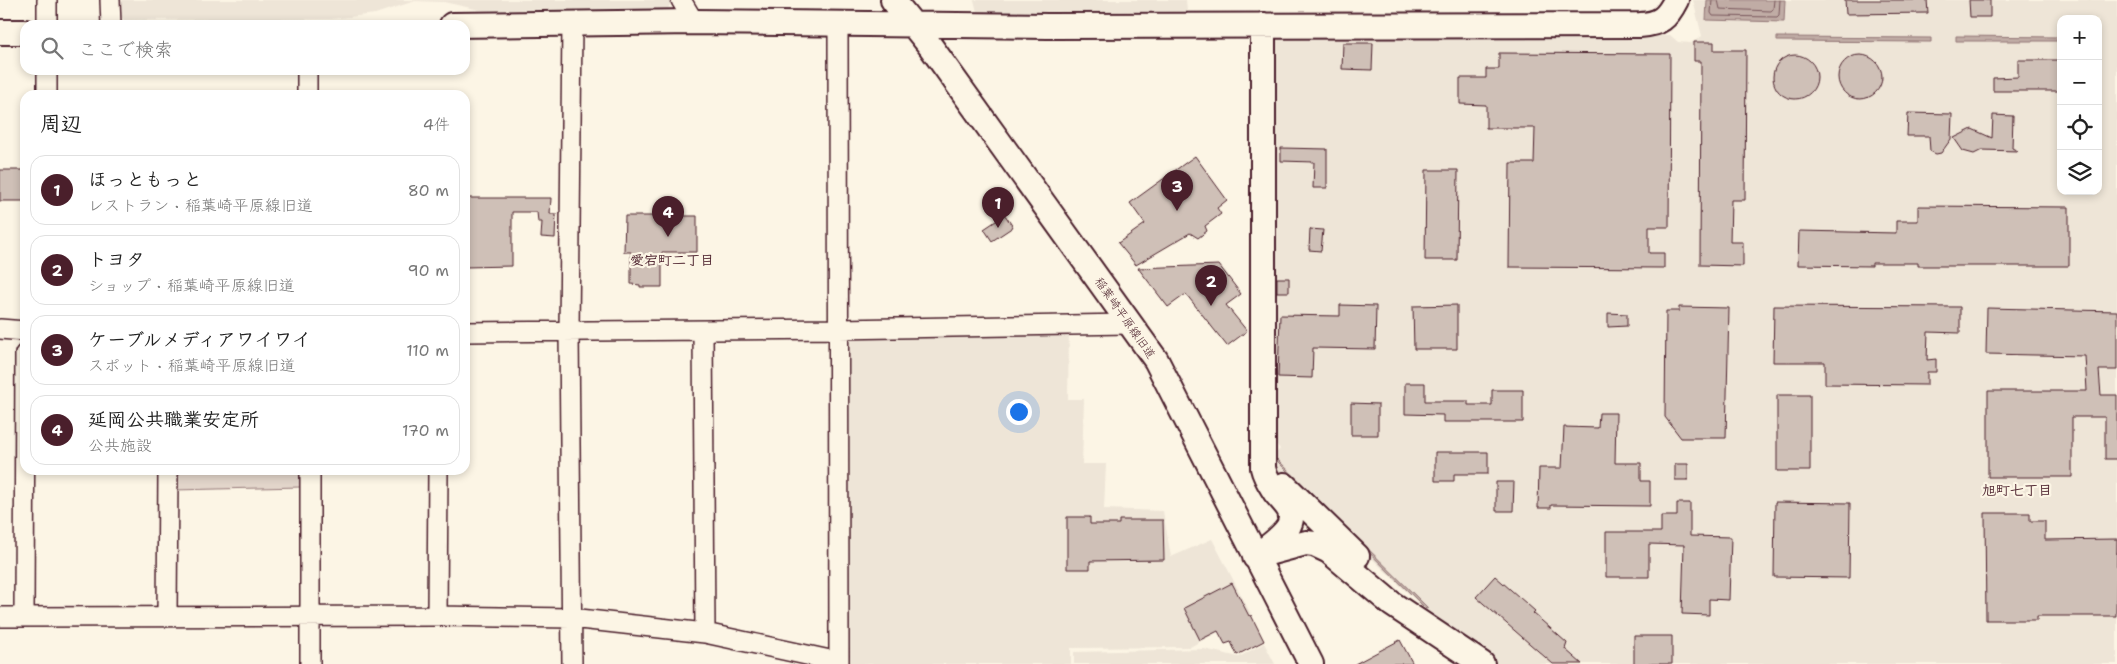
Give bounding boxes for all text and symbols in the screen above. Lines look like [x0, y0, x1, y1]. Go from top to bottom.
map controls [2057, 15, 2102, 195]
button: + [2057, 15, 2102, 60]
search box [20, 20, 470, 75]
icon: search [38, 34, 66, 62]
text: ここで検索 [78, 37, 173, 62]
button: − [2057, 60, 2102, 105]
button: locate [2057, 105, 2102, 150]
text: 周辺 [40, 110, 82, 138]
text: 4件 [423, 114, 450, 135]
button: layers [2057, 150, 2102, 195]
text: ほっともっと [88, 167, 202, 192]
pin: 3 [1161, 170, 1193, 211]
text: 1 [53, 180, 61, 201]
text: 80 m [408, 180, 449, 201]
pin: 1 [982, 187, 1014, 228]
text: レストラン · 稲葉崎平原線旧道 [88, 195, 313, 216]
pin: 4 [652, 196, 684, 237]
text: トヨタ [88, 247, 145, 272]
district label: 愛宕町二丁目 [630, 251, 714, 269]
text: 2 [51, 260, 63, 281]
text: 90 m [408, 260, 449, 281]
pin: 2 [1195, 265, 1227, 306]
street label: 稲葉崎平原線旧道 [1091, 274, 1159, 362]
text: ショップ · 稲葉崎平原線旧道 [88, 275, 295, 296]
text: ケーブルメディアワイワイ [88, 327, 311, 352]
text: 3 [51, 340, 63, 361]
text: 110 m [406, 340, 449, 361]
text: スポット · 稲葉崎平原線旧道 [88, 355, 295, 376]
your location [1006, 399, 1032, 425]
text: 延岡公共職業安定所 [88, 407, 259, 432]
text: 4 [51, 420, 63, 441]
text: 170 m [402, 420, 449, 441]
text: 公共施設 [88, 435, 152, 456]
district label: 旭町七丁目 [1982, 481, 2052, 499]

